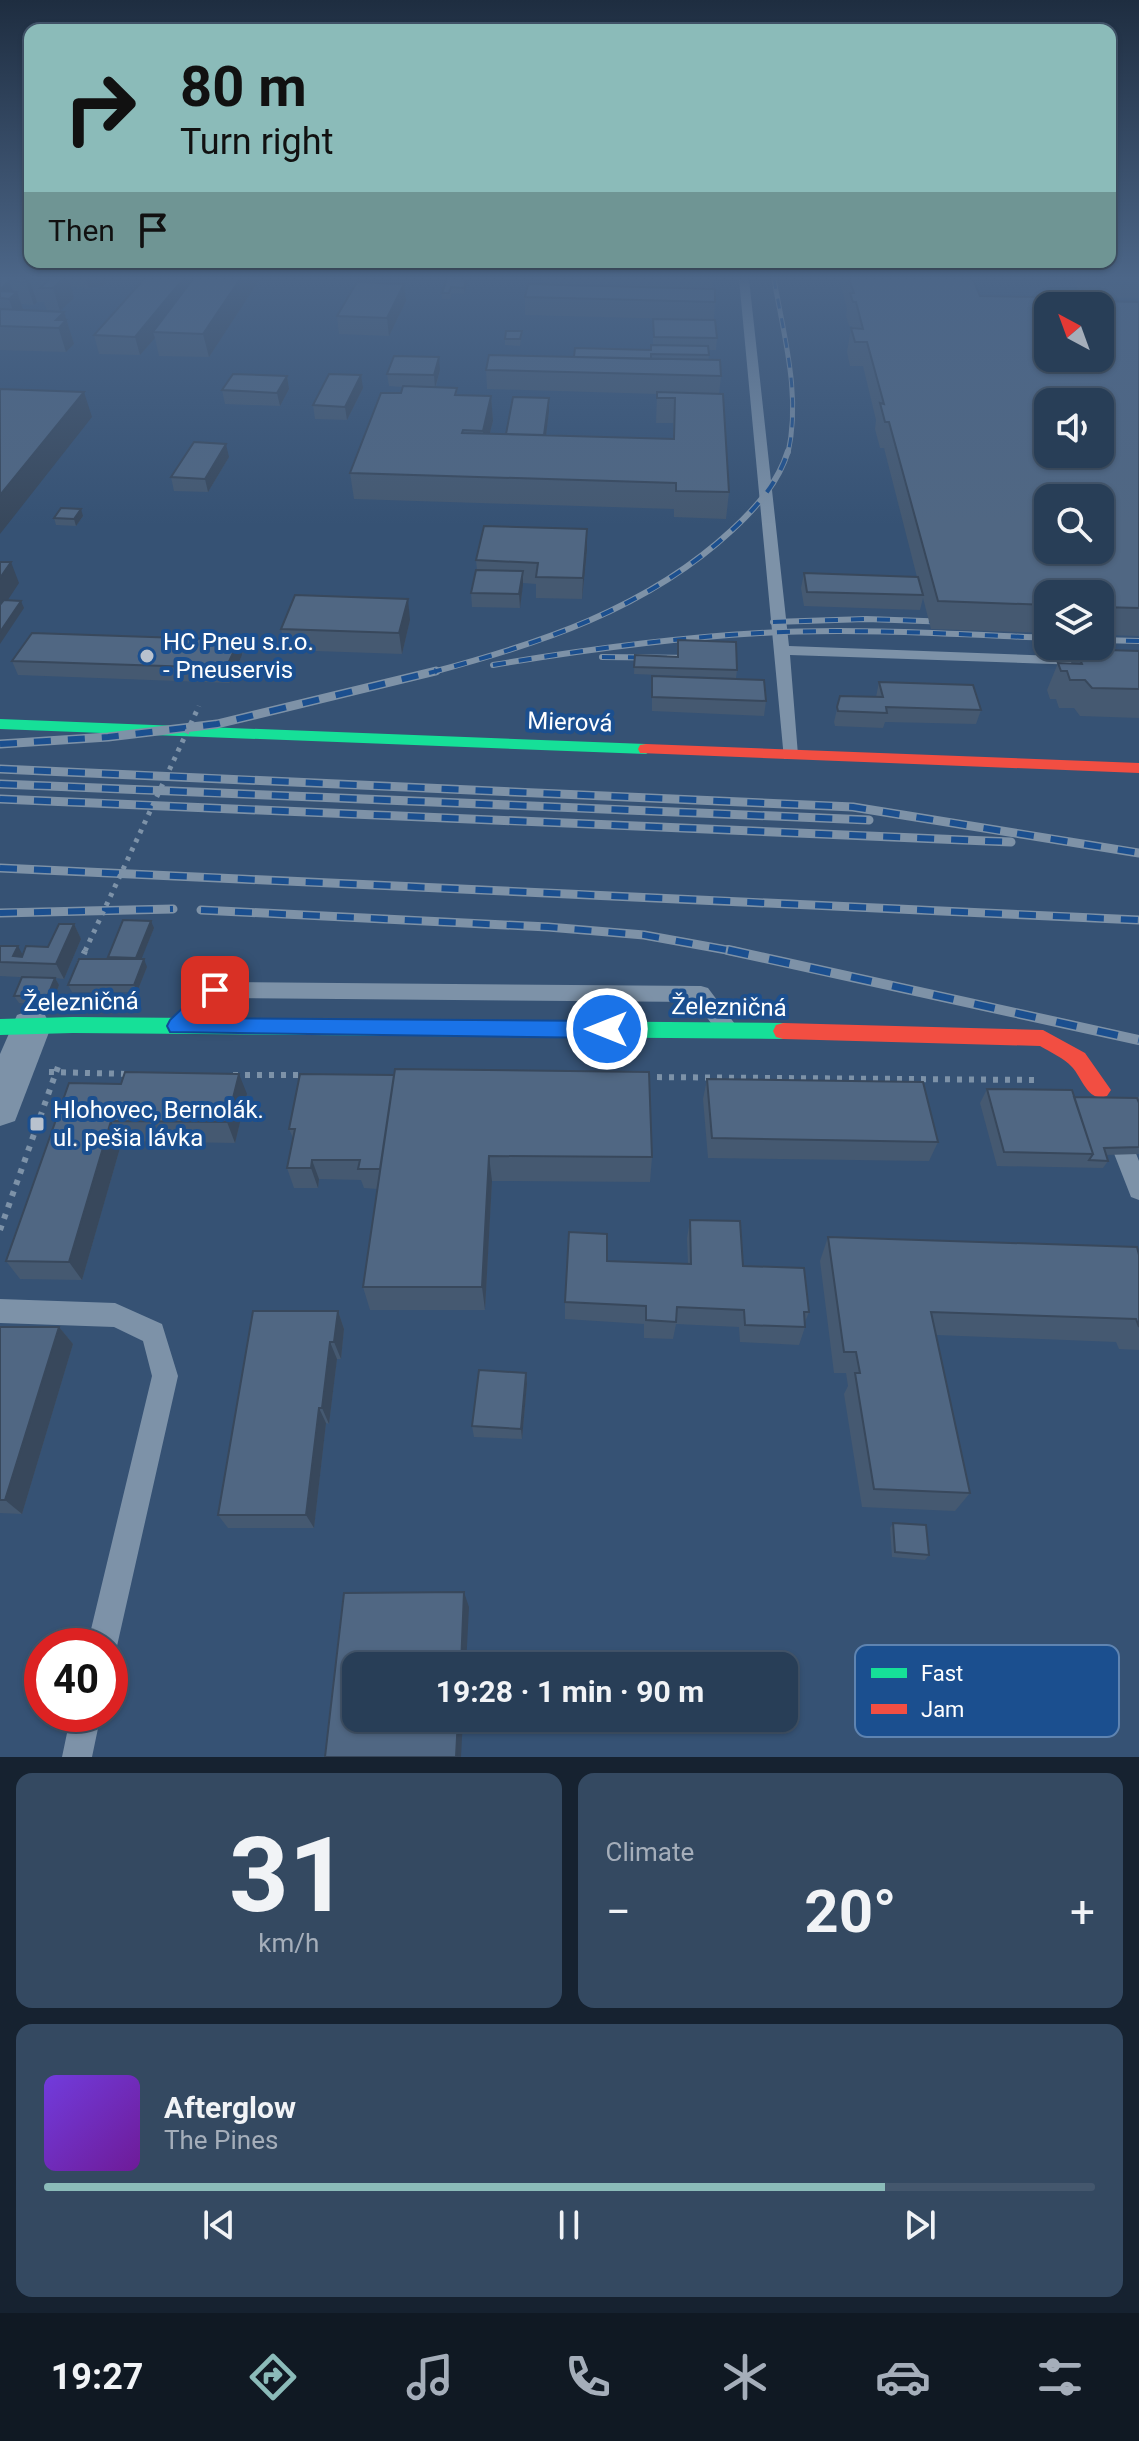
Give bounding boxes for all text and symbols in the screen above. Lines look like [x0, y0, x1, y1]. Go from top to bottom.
text: 80 m [180, 54, 307, 120]
icon: right [48, 56, 152, 160]
text: Turn right [180, 121, 333, 163]
icon: arrive [131, 208, 175, 252]
text: Then [48, 213, 115, 248]
north arrow [1034, 292, 1114, 372]
map controls [1034, 292, 1114, 660]
button: sound [1034, 388, 1114, 468]
button: search [1034, 484, 1114, 564]
button: layers [1034, 580, 1114, 660]
place label: HC Pneu s.r.o. - Pneuservis [163, 628, 314, 684]
marker: HC Pneu s.r.o. - Pneuservis [138, 647, 156, 665]
street label: Mierová [527, 707, 613, 737]
pin [181, 956, 249, 1024]
icon: arrive [193, 968, 237, 1012]
street label: Železničná [23, 987, 139, 1017]
position arrow [565, 987, 649, 1071]
street label: Železničná [671, 992, 787, 1022]
place label: Hlohovec, Bernolák. ul. pešia lávka [53, 1096, 264, 1152]
marker: Hlohovec, Bernolák. ul. pešia lávka [28, 1115, 46, 1133]
speed limit sign: 40 [24, 1628, 128, 1732]
legend [855, 1645, 1119, 1737]
text: Fast [921, 1661, 963, 1686]
text: 19:28 · 1 min · 90 m [436, 1674, 704, 1709]
text: Jam [921, 1697, 964, 1722]
text: 31 [229, 1815, 348, 1936]
text: Climate [606, 1837, 694, 1867]
text: 20° [804, 1876, 896, 1947]
text: − [606, 1886, 631, 1938]
text: + [1070, 1886, 1095, 1938]
text: km/h [258, 1928, 319, 1958]
text: Afterglow [164, 2090, 296, 2125]
text: The Pines [164, 2125, 278, 2155]
icon: previous [197, 2203, 241, 2247]
icon: pause [547, 2203, 591, 2247]
icon: next [898, 2203, 942, 2247]
icon: directions [245, 2349, 301, 2405]
icon: music [402, 2349, 458, 2405]
icon: phone [560, 2349, 616, 2405]
icon: climate [717, 2349, 773, 2405]
icon: car [875, 2349, 931, 2405]
icon: filters [1032, 2349, 1088, 2405]
text: 19:27 [51, 2356, 143, 2398]

